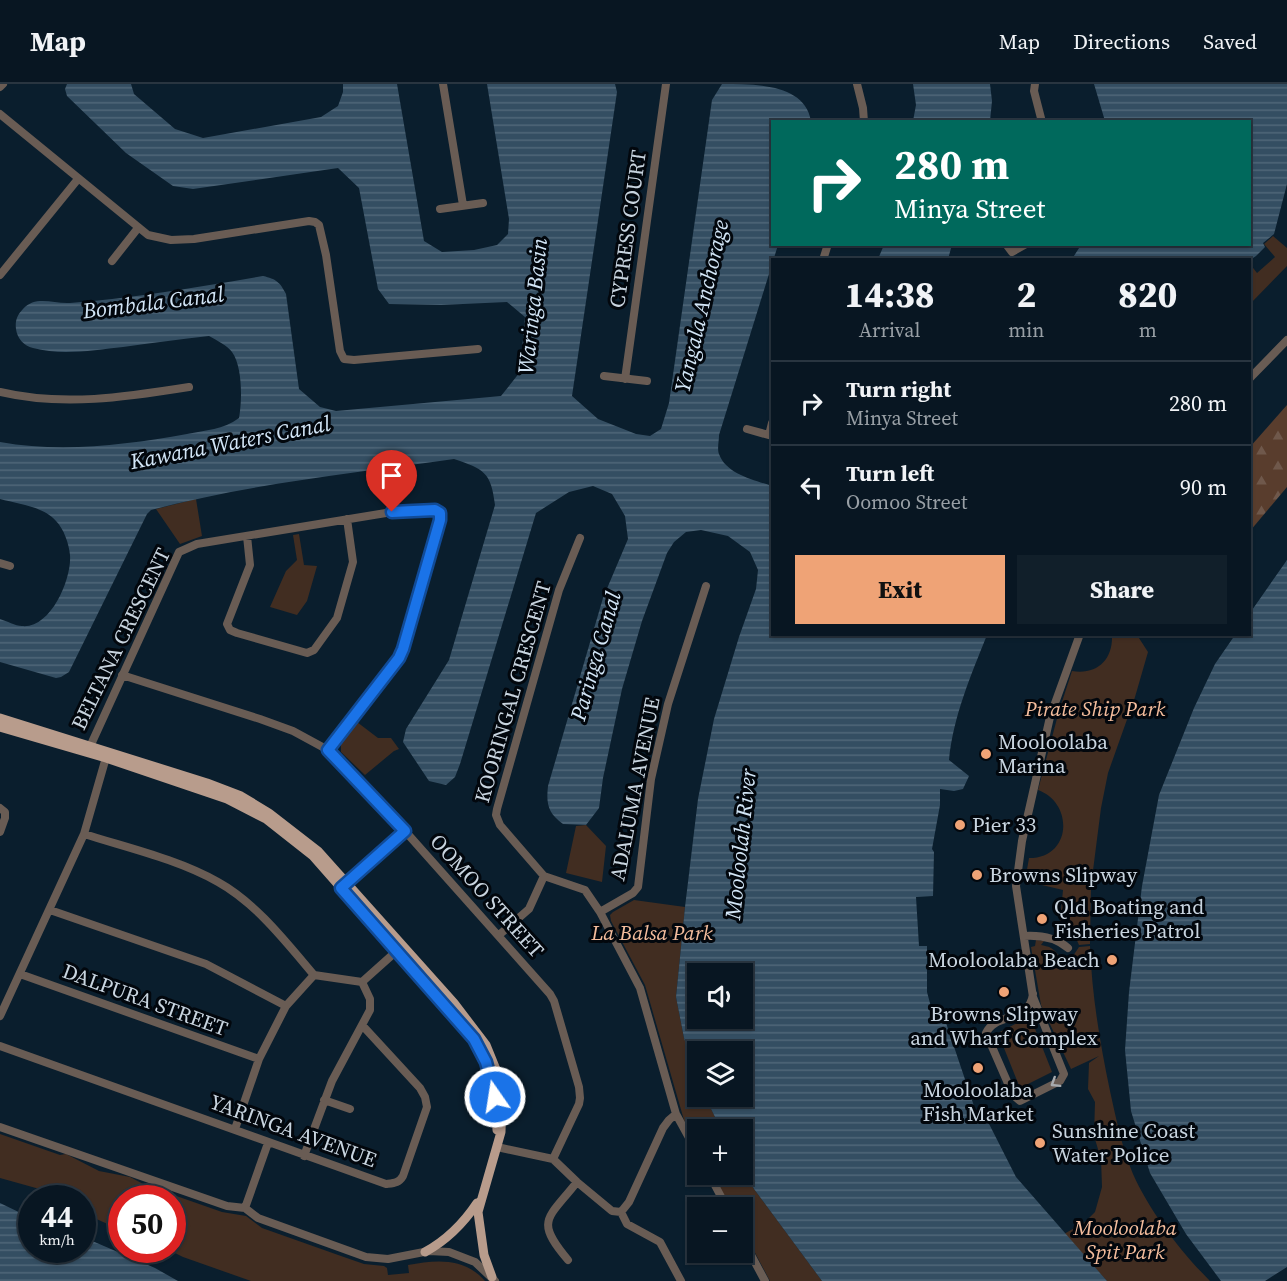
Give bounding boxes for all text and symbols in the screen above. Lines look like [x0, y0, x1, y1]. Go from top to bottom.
text: Map [30, 22, 86, 60]
text: Map [999, 27, 1040, 56]
text: Directions [1073, 27, 1170, 56]
text: Saved [1203, 27, 1257, 56]
text: 280 m [894, 135, 1009, 193]
icon: right [795, 144, 873, 222]
street label: CYPRESS COURT [602, 148, 653, 310]
text: Minya Street [894, 190, 1045, 227]
water label: Yangala Anchorage [667, 217, 735, 395]
water label: Waringa Basin [510, 236, 554, 375]
text: 14:38 [845, 270, 935, 319]
text: 2 [1016, 270, 1036, 319]
text: 820 [1118, 270, 1177, 319]
water label: Bombala Canal [80, 278, 226, 326]
text: Arrival [859, 316, 921, 344]
text: min [1008, 316, 1044, 344]
text: m [1139, 316, 1157, 344]
text: Turn right [846, 374, 951, 404]
icon: right [795, 387, 828, 420]
text: 280 m [1169, 388, 1227, 418]
text: Minya Street [846, 404, 958, 432]
water label: Kawana Waters Canal [126, 408, 334, 476]
pin [366, 450, 417, 512]
text: Turn left [846, 458, 934, 488]
icon: arrive [375, 459, 408, 492]
icon: left [795, 471, 828, 504]
text: 90 m [1180, 472, 1227, 502]
text: Oomoo Street [846, 488, 967, 516]
street label: BELTANA CRESCENT [64, 543, 177, 735]
button: Exit [795, 555, 1005, 624]
button: Share [1017, 555, 1227, 624]
street label: KOORINGAL CRESCENT [467, 578, 558, 806]
water label: Paringa Canal [562, 587, 628, 725]
park label: Pirate Ship Park [1024, 694, 1165, 723]
street label: ADALUMA AVENUE [602, 695, 667, 883]
place label: Mooloolaba Marina [998, 727, 1108, 780]
marker: Mooloolaba Marina [979, 747, 993, 761]
water label: Mooloolah River [717, 766, 763, 922]
place label: Pier 33 [972, 810, 1036, 839]
marker: Pier 33 [953, 818, 967, 832]
street label: OOMOO STREET [424, 827, 551, 964]
place label: Browns Slipway [989, 860, 1137, 889]
marker: Browns Slipway [970, 868, 984, 882]
place label: Qld Boating and Fisheries Patrol [1054, 892, 1204, 945]
marker: Qld Boating and Fisheries Patrol [1035, 912, 1049, 926]
park label: La Balsa Park [590, 918, 713, 947]
place label: Mooloolaba Beach [928, 945, 1100, 974]
marker: Mooloolaba Beach [1105, 953, 1119, 967]
street label: DALPURA STREET [58, 956, 232, 1043]
map controls [687, 963, 753, 1263]
button: sound [687, 963, 753, 1029]
marker: Browns Slipway and Wharf Complex [997, 985, 1011, 999]
place label: Browns Slipway and Wharf Complex [910, 999, 1098, 1052]
button: layers [687, 1041, 753, 1107]
marker: Mooloolaba Fish Market [971, 1061, 985, 1075]
position arrow [463, 1065, 527, 1129]
place label: Mooloolaba Fish Market [923, 1075, 1034, 1128]
one-way arrow [1050, 1076, 1061, 1087]
street label: YARINGA AVENUE [206, 1087, 381, 1174]
place label: Sunshine Coast Water Police [1052, 1116, 1195, 1169]
button: + [687, 1119, 753, 1185]
marker: Sunshine Coast Water Police [1033, 1136, 1047, 1150]
speed limit sign: 50 [108, 1185, 186, 1263]
text: 44 [41, 1196, 73, 1237]
button: − [687, 1197, 753, 1263]
park label: Mooloolaba Spit Park [1072, 1213, 1177, 1266]
text: km/h [39, 1229, 75, 1250]

